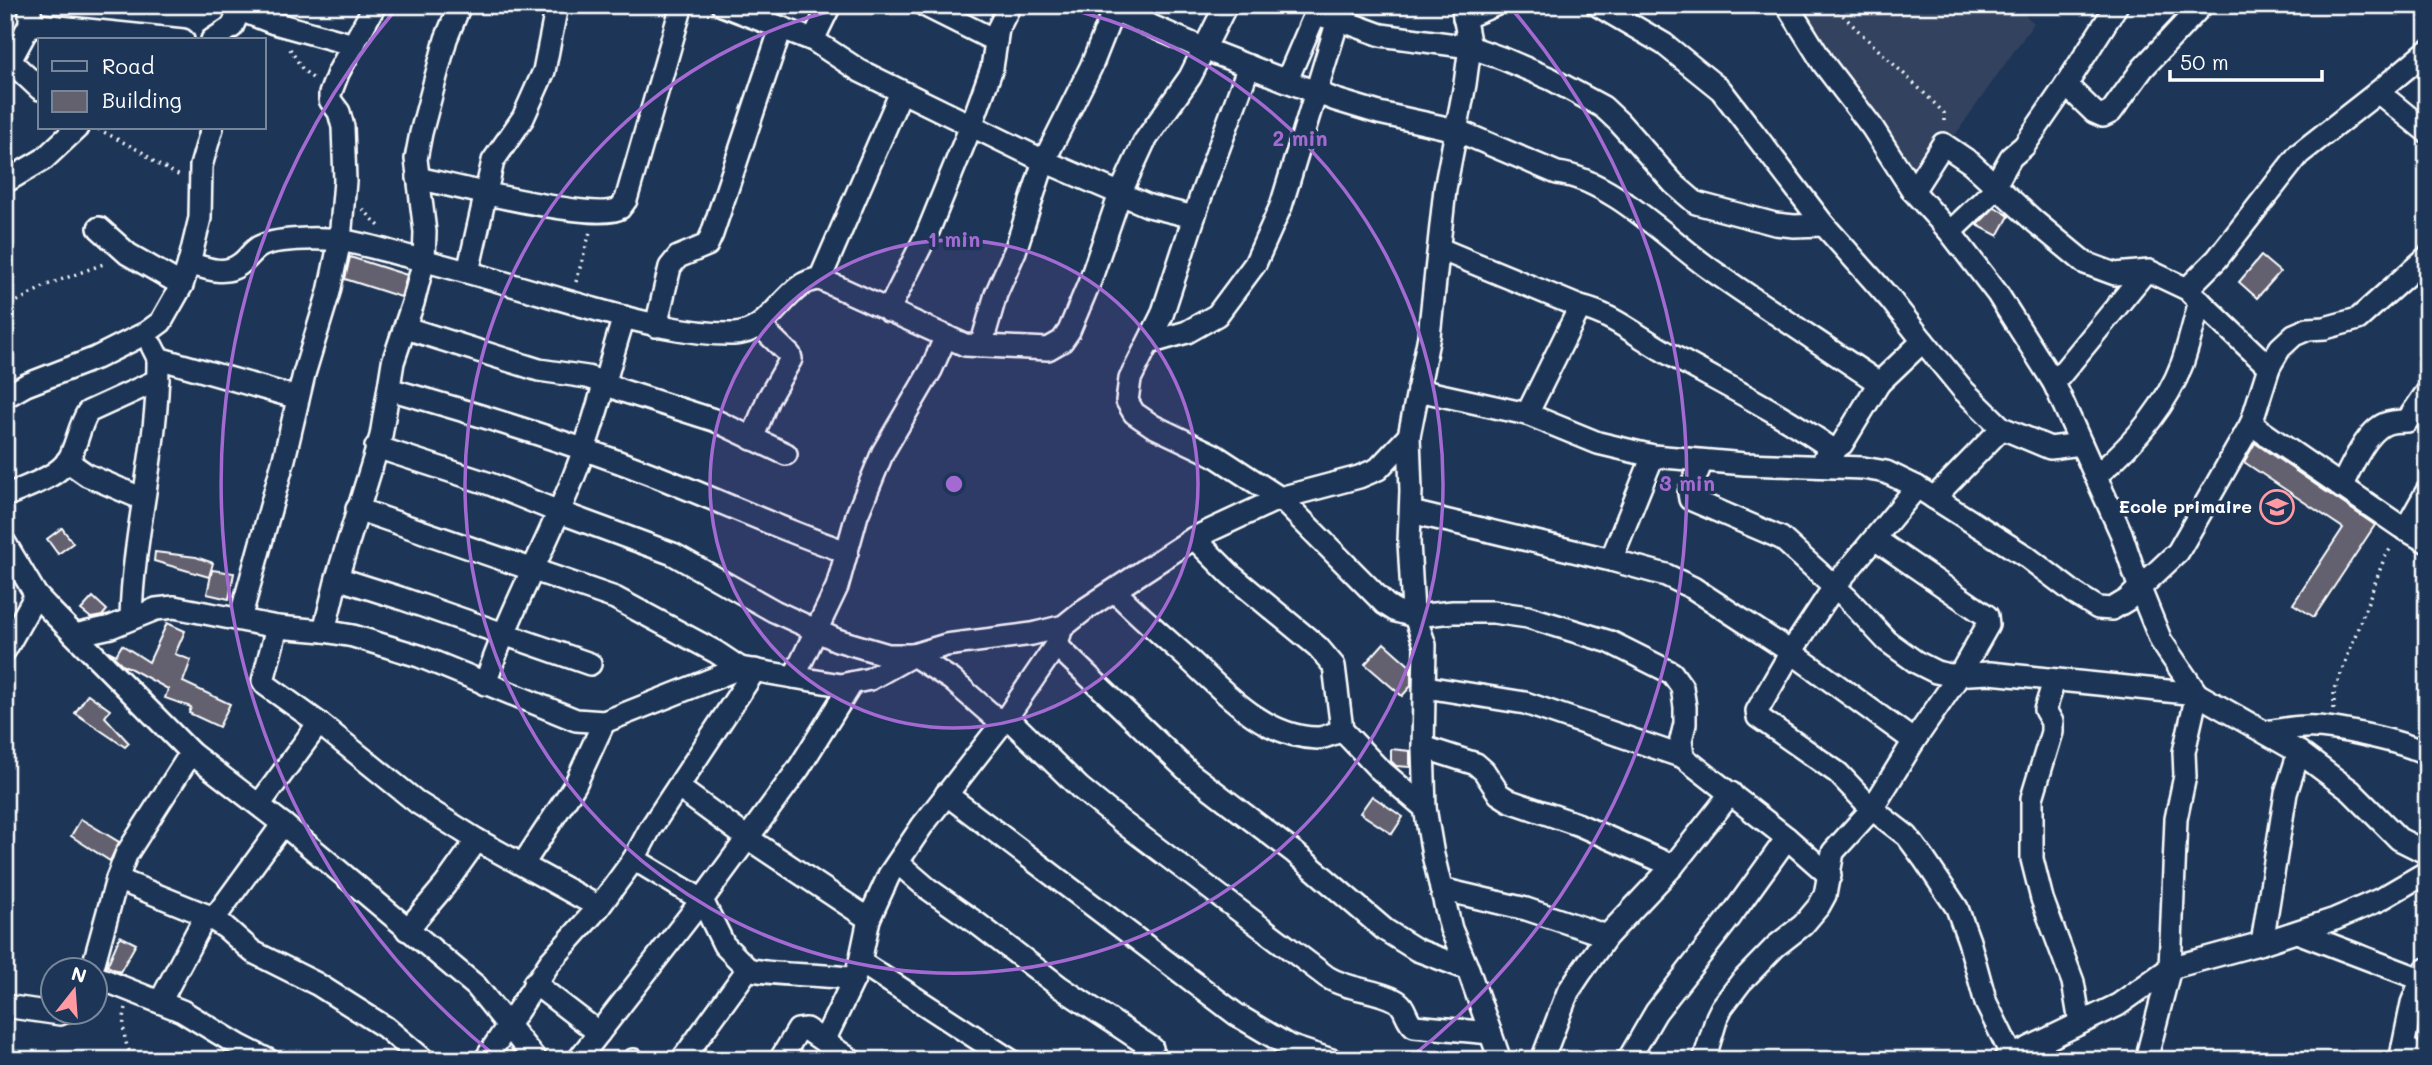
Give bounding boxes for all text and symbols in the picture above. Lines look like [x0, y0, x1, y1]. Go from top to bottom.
legend [38, 38, 266, 130]
scale bar [2170, 38, 2322, 82]
text: 50 m [2180, 48, 2229, 75]
text: Road [102, 52, 154, 79]
text: Building [102, 86, 182, 113]
text: 2 min [1272, 124, 1328, 151]
text: 1 min [928, 225, 980, 252]
text: 3 min [1659, 469, 1715, 496]
centre of rings [942, 472, 966, 496]
school or university icon: Ecole primaire [2258, 488, 2296, 526]
place label: Ecole primaire [2118, 494, 2252, 518]
north arrow [38, 956, 108, 1026]
text: N [69, 960, 90, 988]

